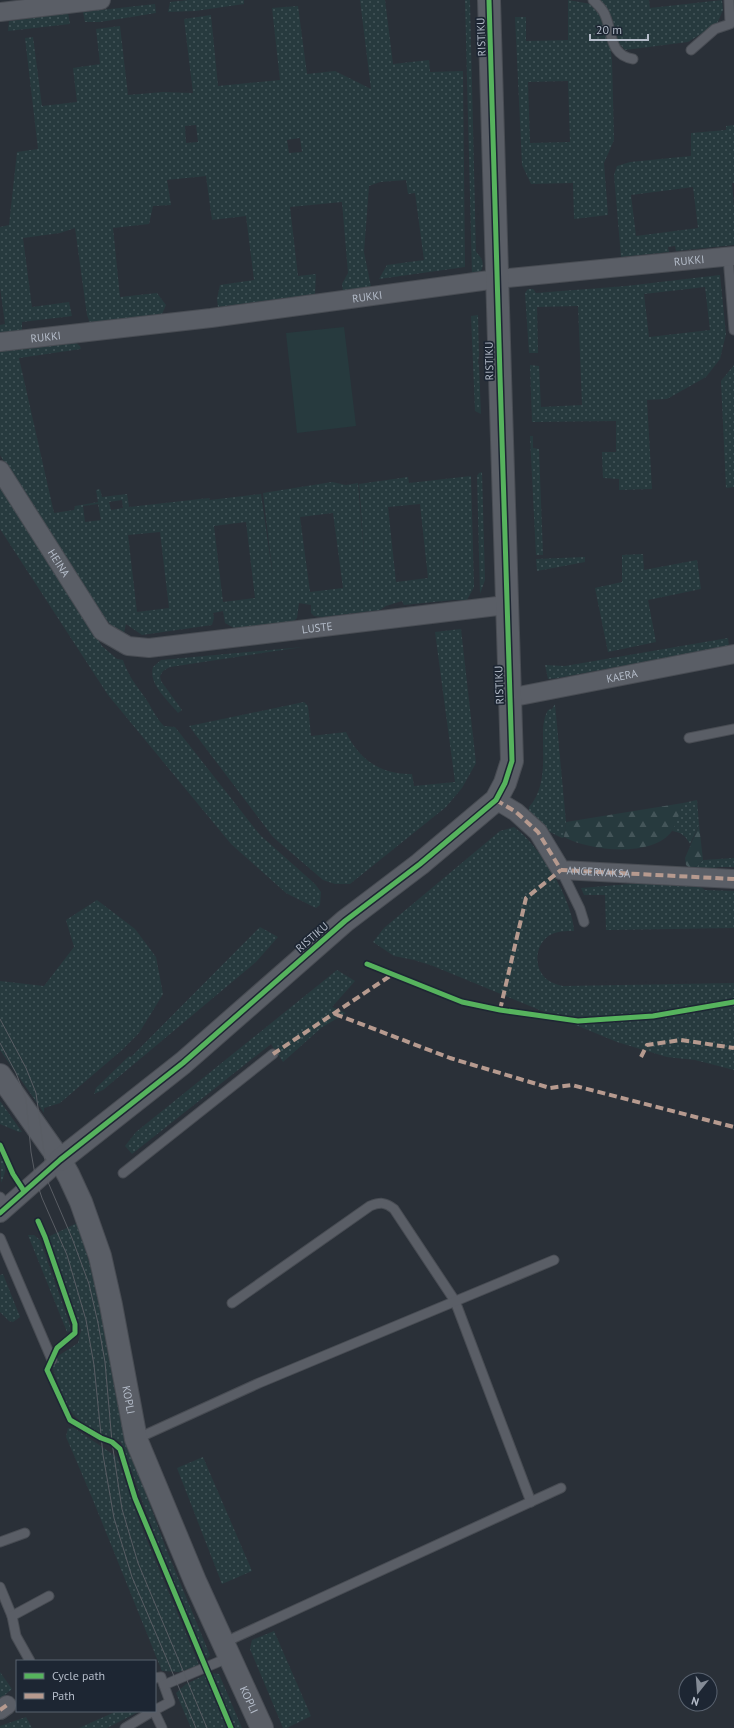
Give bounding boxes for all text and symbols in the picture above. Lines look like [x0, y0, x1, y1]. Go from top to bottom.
scale bar [590, 16, 648, 42]
street label: RISTIKU [473, 17, 489, 57]
text: 20 m [596, 22, 622, 37]
street label: RUKKI [673, 252, 705, 269]
street label: RUKKI [351, 288, 383, 306]
street label: RUKKI [30, 328, 62, 345]
street label: RISTIKU [482, 341, 496, 381]
street label: HEINA [45, 546, 73, 580]
street label: LUSTE [301, 619, 333, 637]
street label: RISTIKU [491, 665, 507, 705]
street label: KAERA [605, 666, 639, 686]
street label: ANGERVAKSA [566, 863, 631, 881]
street label: RISTIKU [293, 919, 331, 955]
street label: KOPLI [119, 1384, 138, 1415]
legend [16, 1660, 156, 1712]
text: Cycle path [52, 1668, 105, 1683]
north arrow [678, 1672, 718, 1712]
street label: KOPLI [237, 1684, 261, 1716]
text: Path [52, 1688, 75, 1703]
text: N [690, 1694, 701, 1709]

